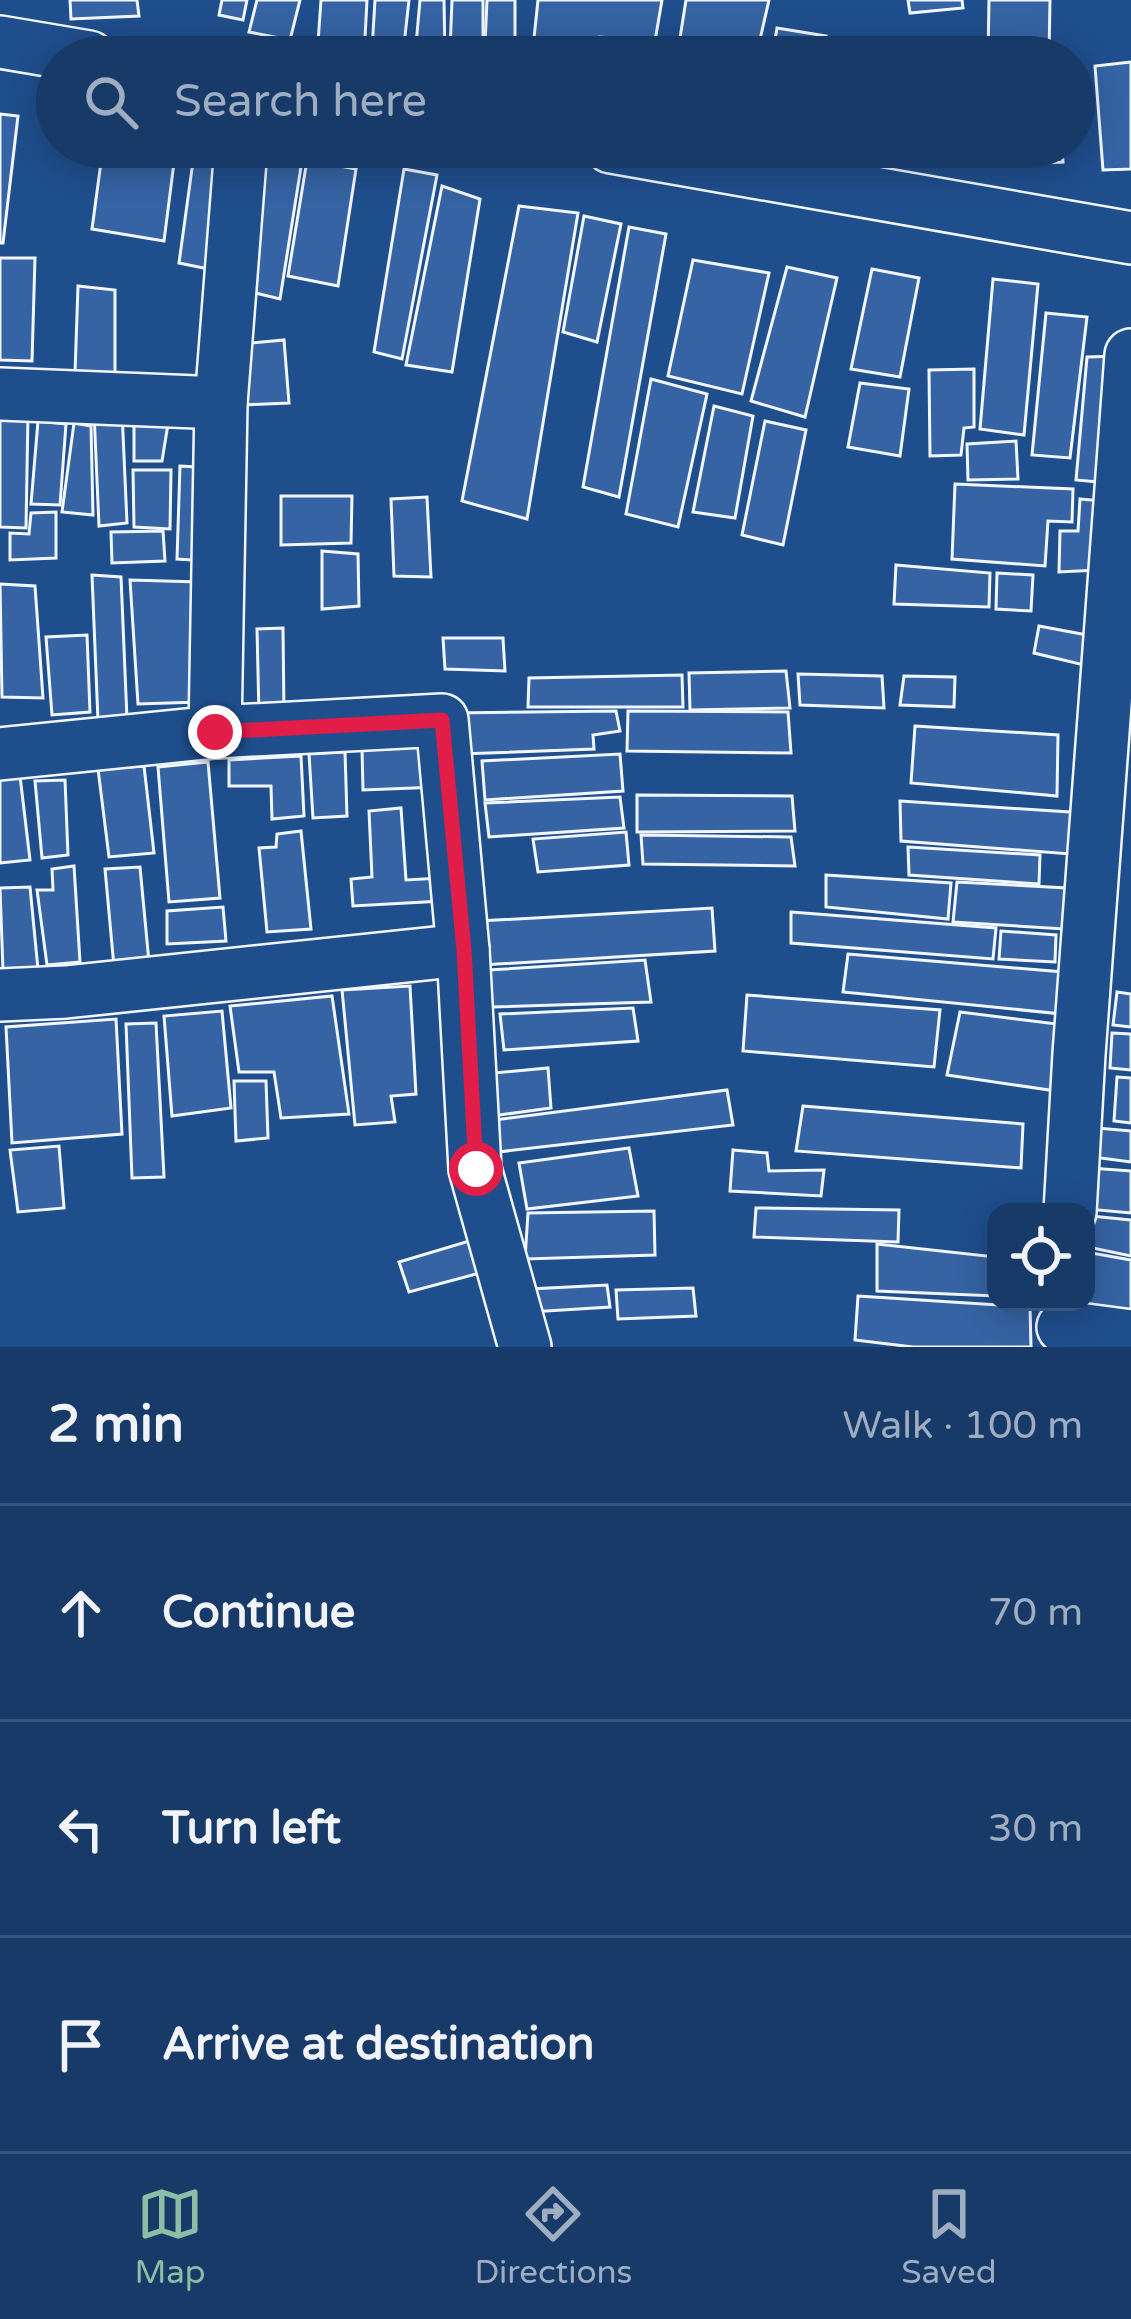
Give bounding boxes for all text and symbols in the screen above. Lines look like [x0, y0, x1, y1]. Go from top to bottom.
search box [36, 36, 1095, 168]
icon: search [78, 69, 144, 135]
text: Search here [174, 75, 427, 129]
route end [188, 705, 242, 759]
route start [449, 1142, 503, 1196]
map controls [987, 1203, 1095, 1311]
button: locate [987, 1203, 1095, 1311]
text: 2 min [48, 1394, 184, 1456]
text: Walk · 100 m [842, 1402, 1083, 1449]
icon: ahead [48, 1580, 114, 1646]
text: Continue [162, 1586, 355, 1640]
text: 70 m [988, 1589, 1083, 1636]
icon: left [48, 1796, 114, 1862]
text: Turn left [162, 1802, 341, 1856]
text: 30 m [988, 1805, 1083, 1852]
icon: arrive [48, 2012, 114, 2078]
text: Arrive at destination [162, 2018, 594, 2072]
tab: Map [134, 2181, 206, 2292]
tab: Directions [474, 2181, 632, 2292]
tab: Saved [901, 2181, 997, 2292]

